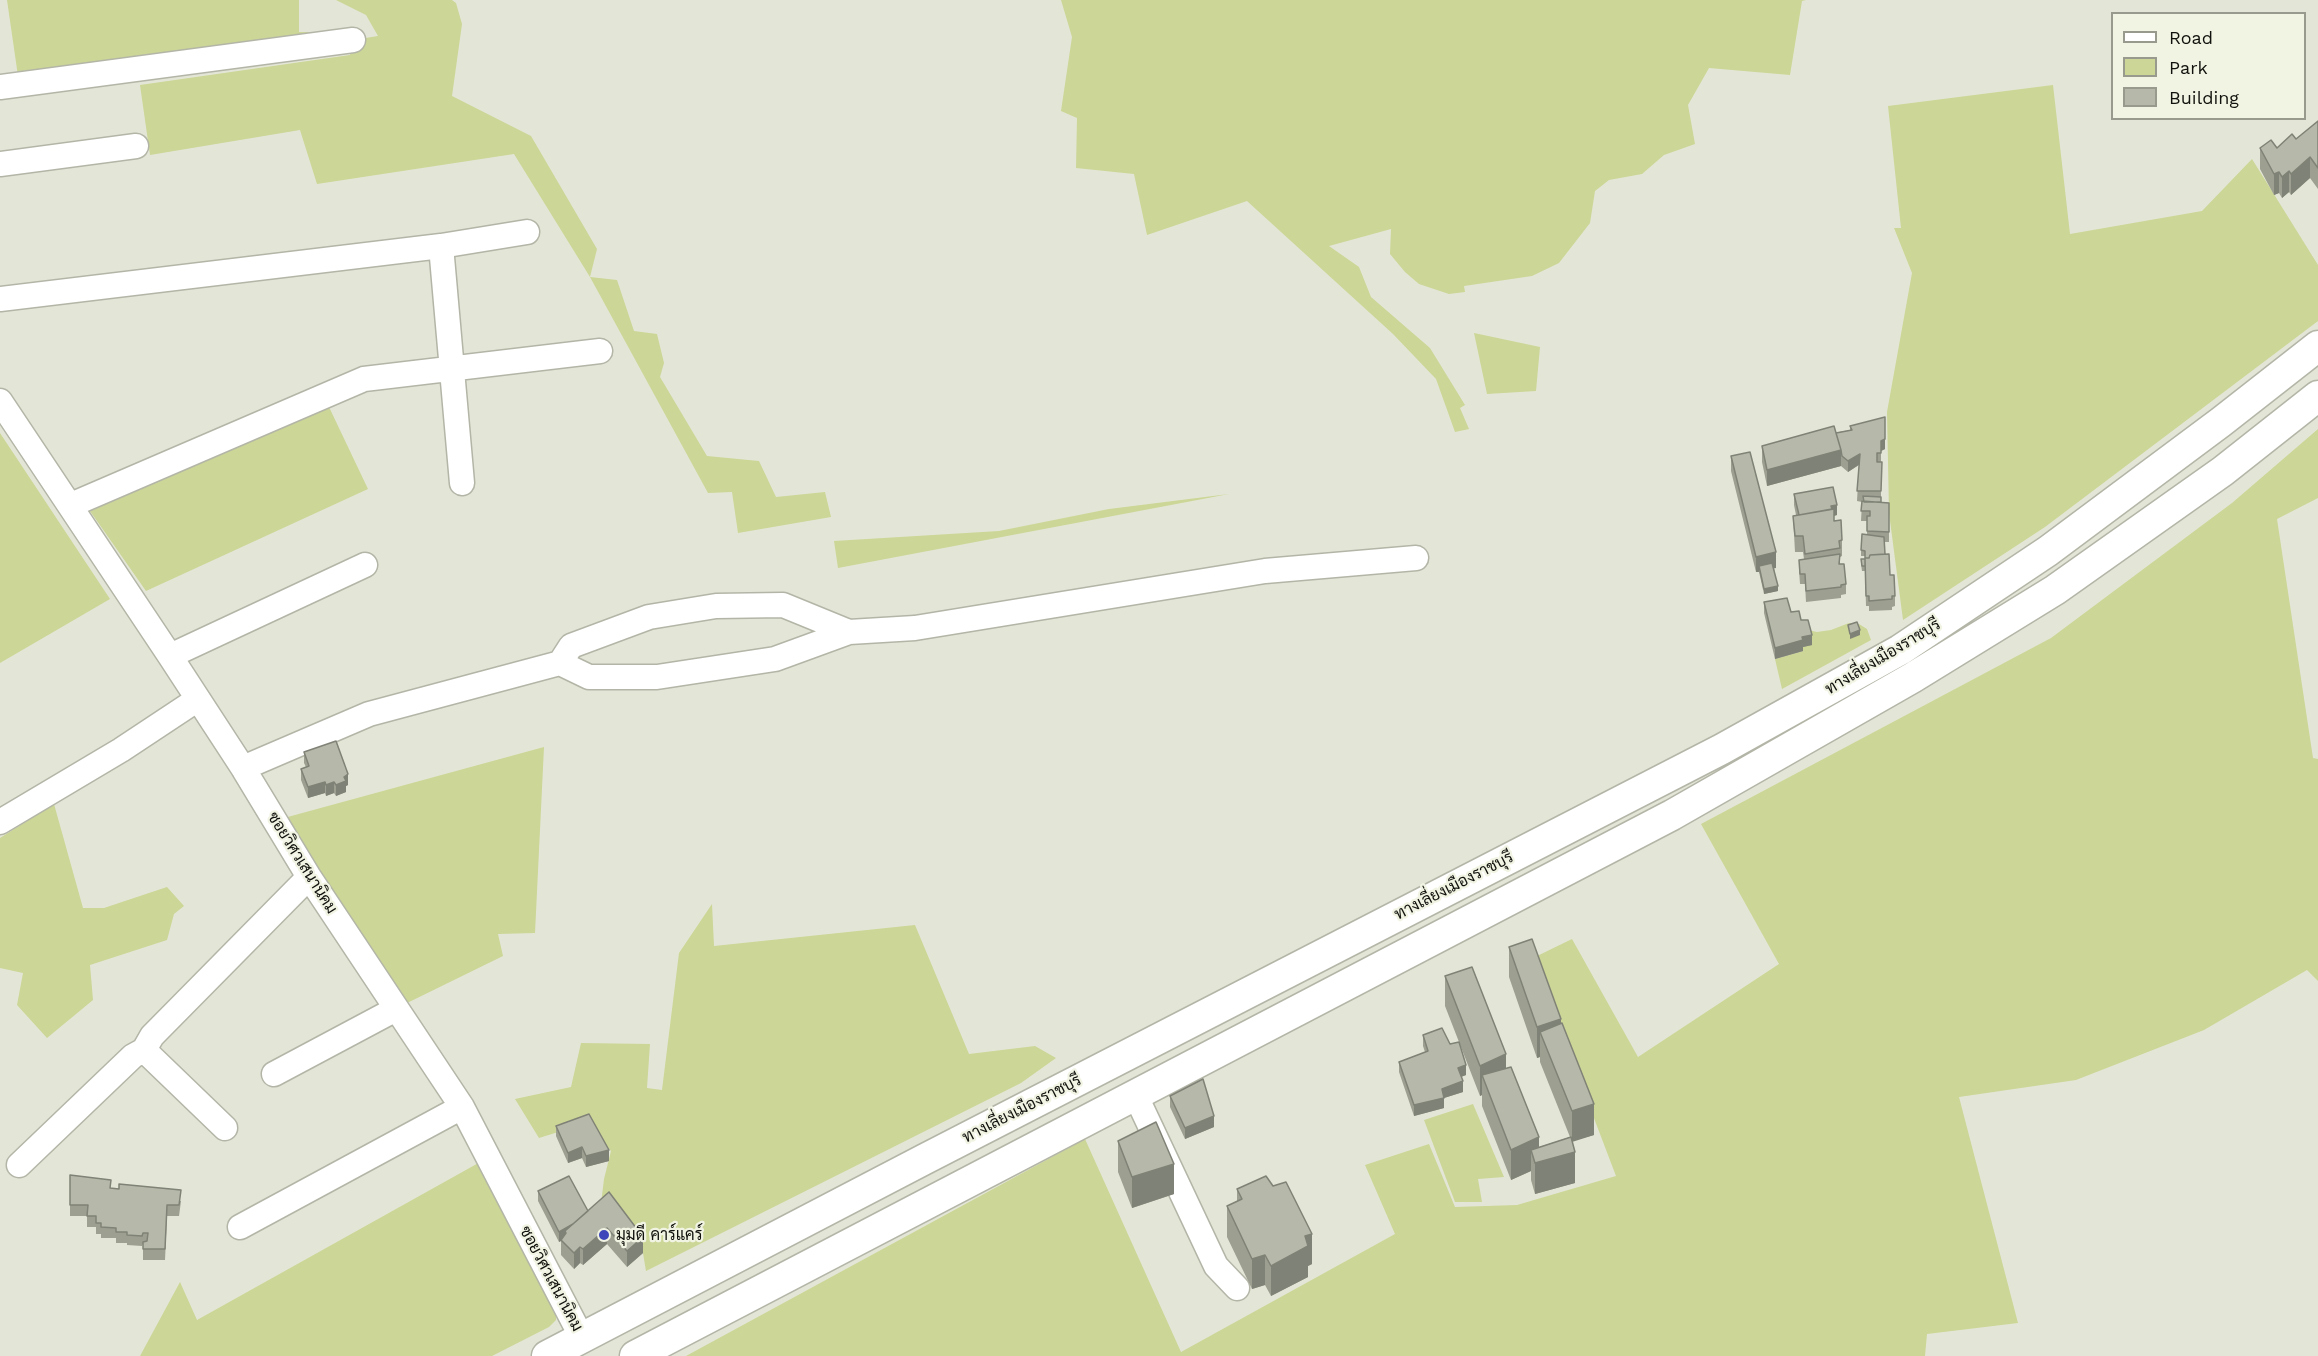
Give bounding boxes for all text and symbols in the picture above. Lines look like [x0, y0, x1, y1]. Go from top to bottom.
legend [2111, 12, 2306, 120]
text: Road [2169, 27, 2213, 48]
text: Park [2169, 57, 2208, 78]
text: Building [2169, 87, 2239, 108]
street label: ทางเลี่ยงเมืองราชบุรี [1822, 615, 1944, 699]
street label: ซอยวิศวเสนานิคม [263, 809, 341, 917]
street label: ทางเลี่ยงเมืองราชบุรี [1391, 848, 1517, 924]
street label: ทางเลี่ยงเมืองราชบุรี [959, 1071, 1085, 1147]
street label: ซอยวิศวเสนานิคม [515, 1223, 587, 1335]
place label: มุมดี คาร์แคร์ [616, 1225, 702, 1245]
marker: มุมดี คาร์แคร์ [597, 1228, 611, 1242]

